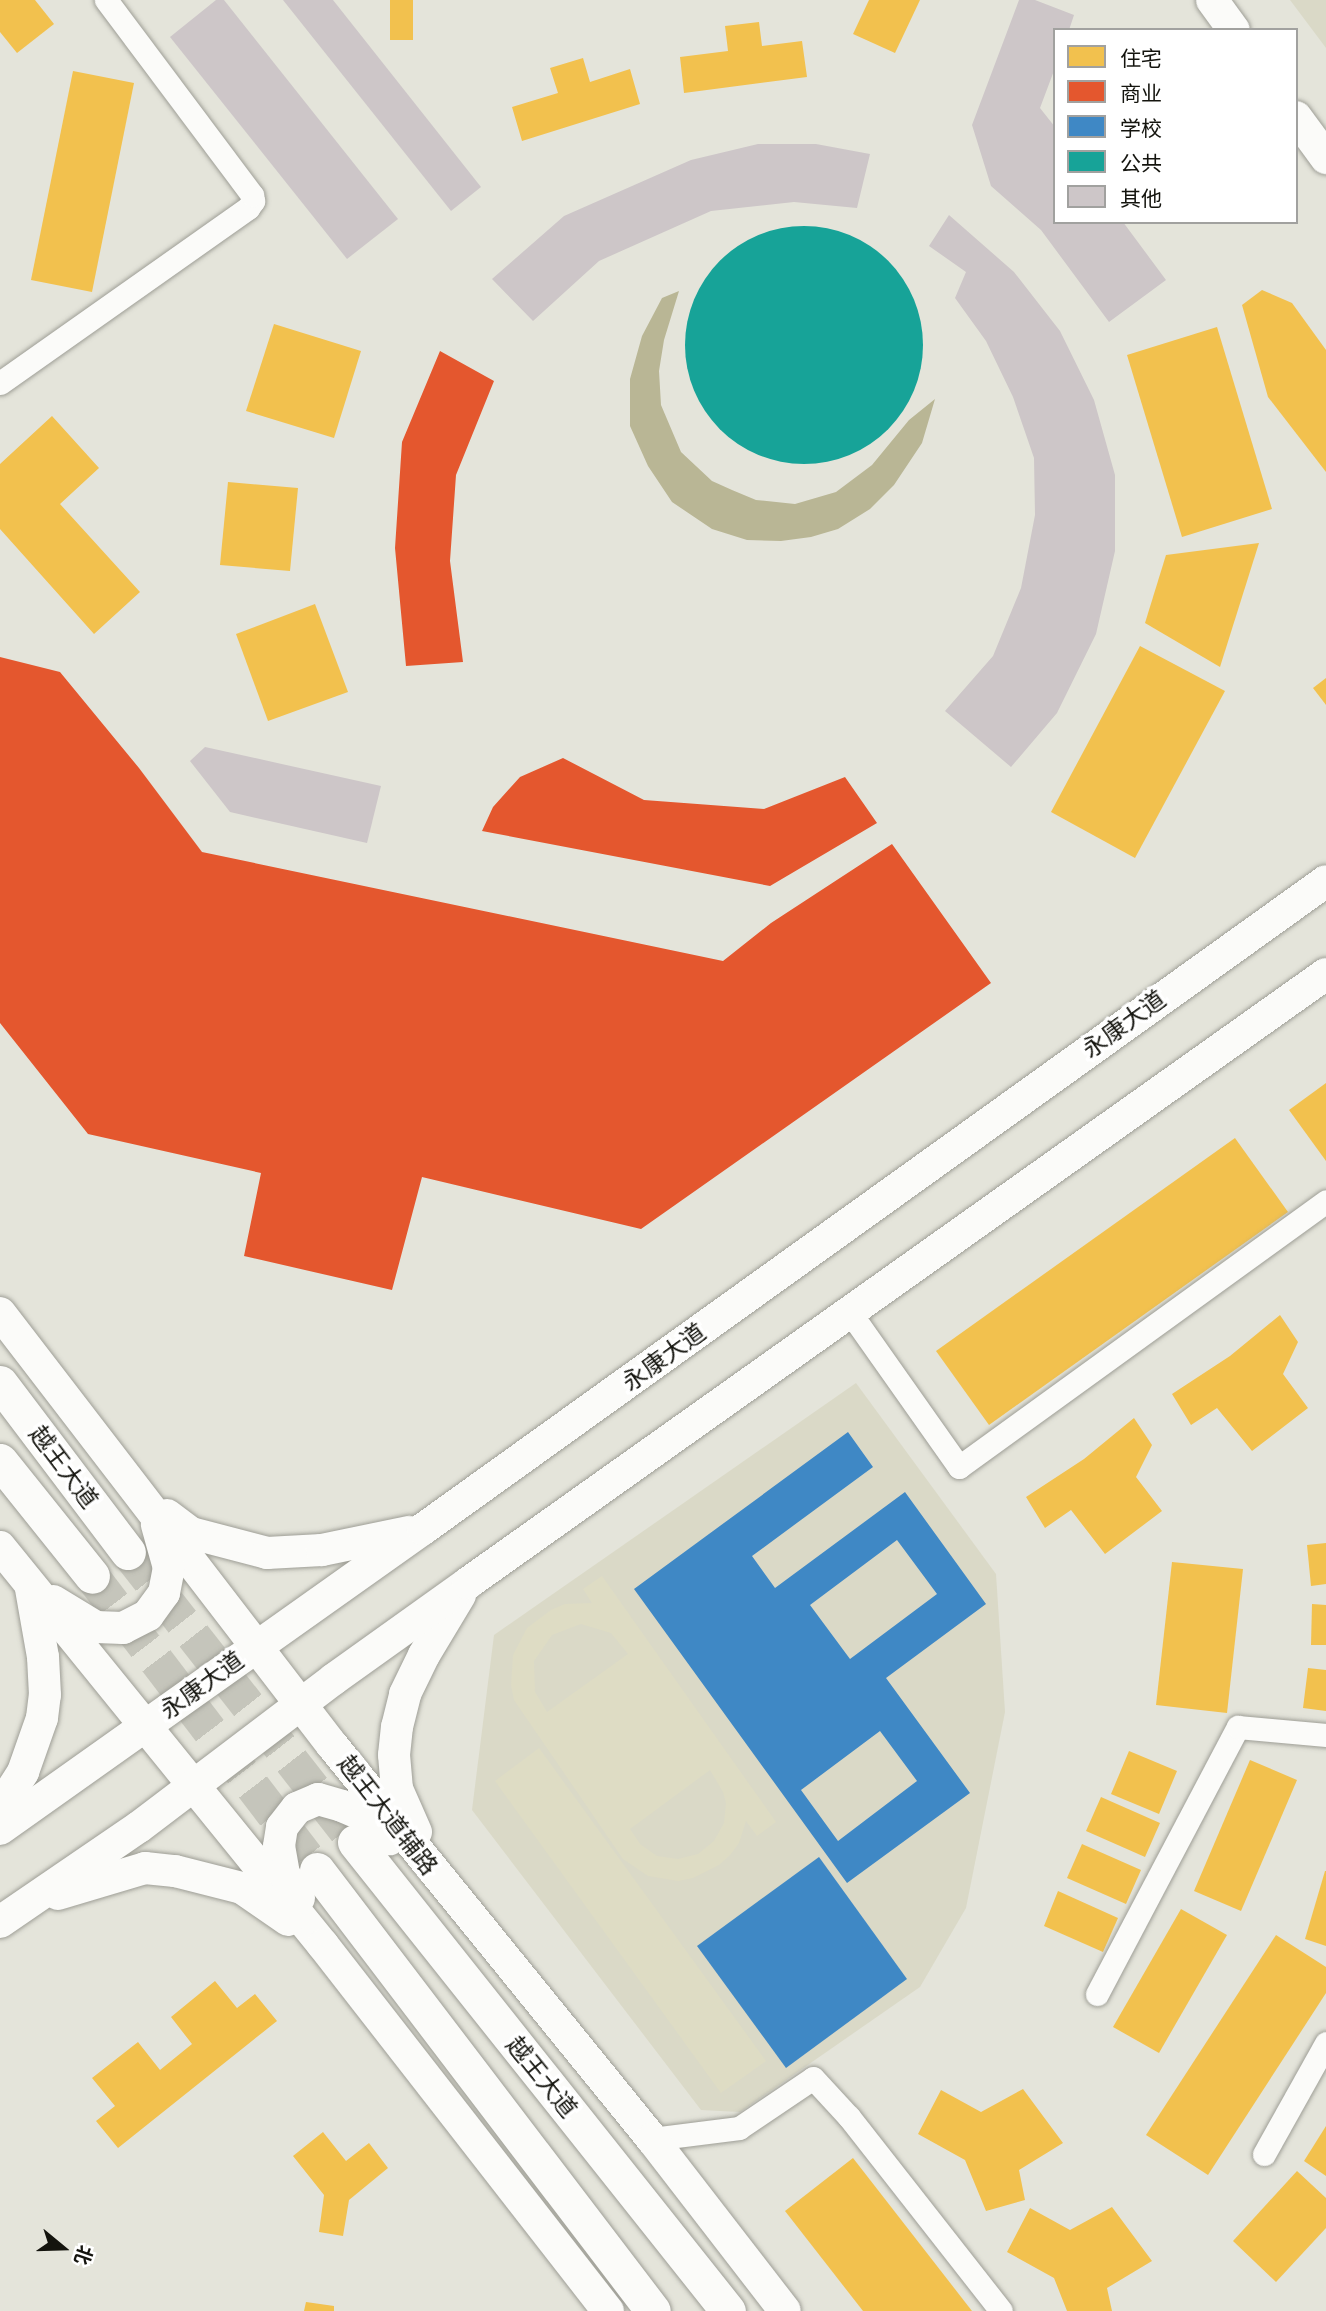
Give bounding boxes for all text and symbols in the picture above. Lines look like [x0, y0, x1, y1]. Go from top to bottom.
legend [1053, 28, 1298, 224]
text: 住宅 [1120, 46, 1162, 71]
text: 商业 [1120, 81, 1162, 106]
text: 学校 [1120, 116, 1162, 141]
text: 公共 [1120, 151, 1162, 176]
text: 其他 [1120, 186, 1162, 211]
street label: 永康大道 [1077, 984, 1171, 1064]
street label: 永康大道 [617, 1317, 711, 1397]
street label: 越王大道 [24, 1420, 104, 1514]
street label: 永康大道 [155, 1645, 249, 1725]
street label: 越王大道辅路 [332, 1749, 444, 1881]
street label: 越王大道 [501, 2031, 583, 2123]
north arrow [28, 2213, 98, 2283]
text: 北 [69, 2242, 97, 2268]

